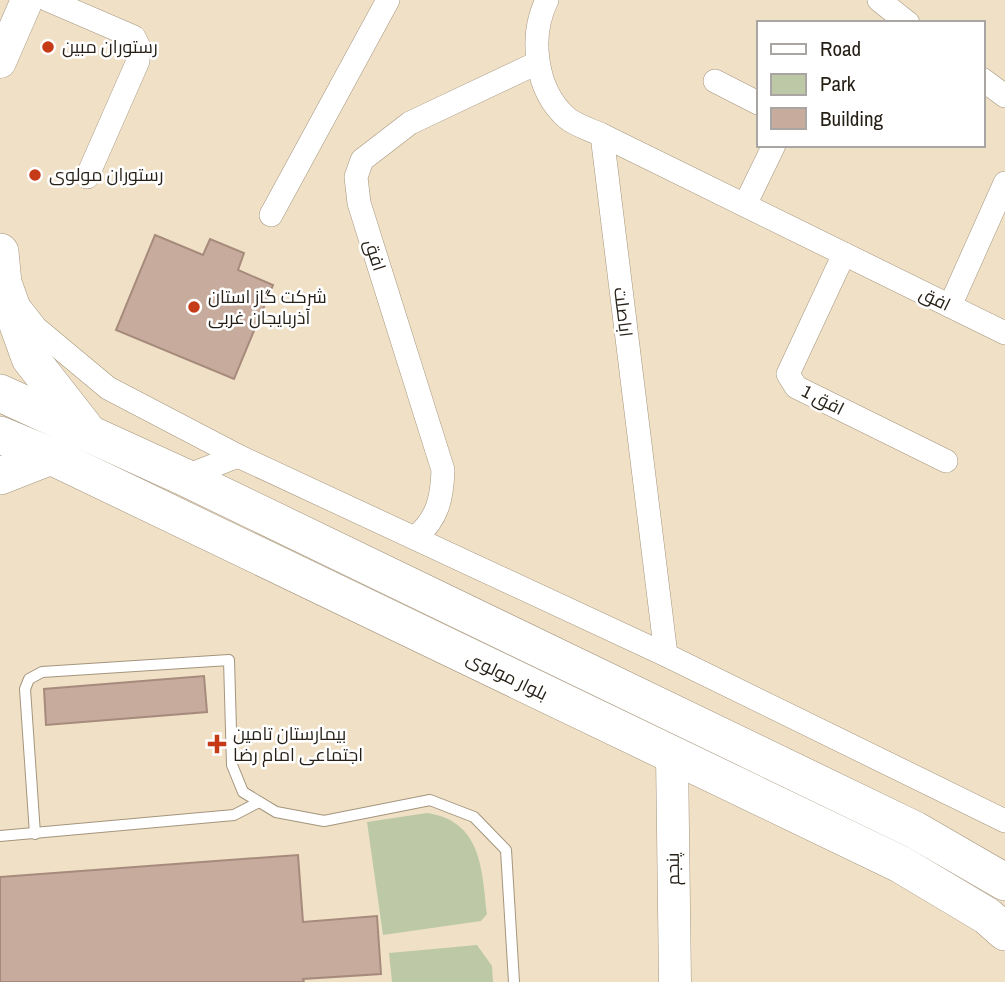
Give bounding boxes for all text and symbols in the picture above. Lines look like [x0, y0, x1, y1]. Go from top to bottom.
legend [757, 21, 984, 147]
place label: رستوران مبین [62, 34, 158, 59]
text: Road [820, 34, 861, 63]
marker: رستوران مبین [40, 39, 56, 55]
text: Park [820, 69, 856, 98]
text: Building [820, 104, 884, 133]
place label: رستوران مولوی [49, 162, 163, 187]
marker: رستوران مولوی [27, 167, 43, 183]
street label: افق [359, 236, 392, 274]
street label: افق [915, 280, 955, 317]
place label: شرکت گاز استان آذربایجان غربی [208, 284, 327, 330]
street label: اباصلت [608, 286, 639, 338]
marker: شرکت گاز استان آذربایجان غربی [186, 299, 202, 315]
street label: افق 1 [798, 378, 849, 421]
street label: بلوار مولوی [462, 645, 552, 706]
place label: بیمارستان تامین اجتماعی امام رضا [233, 721, 363, 767]
marker: بیمارستان تامین اجتماعی امام رضا [207, 734, 227, 754]
street label: پنجم [660, 852, 685, 886]

